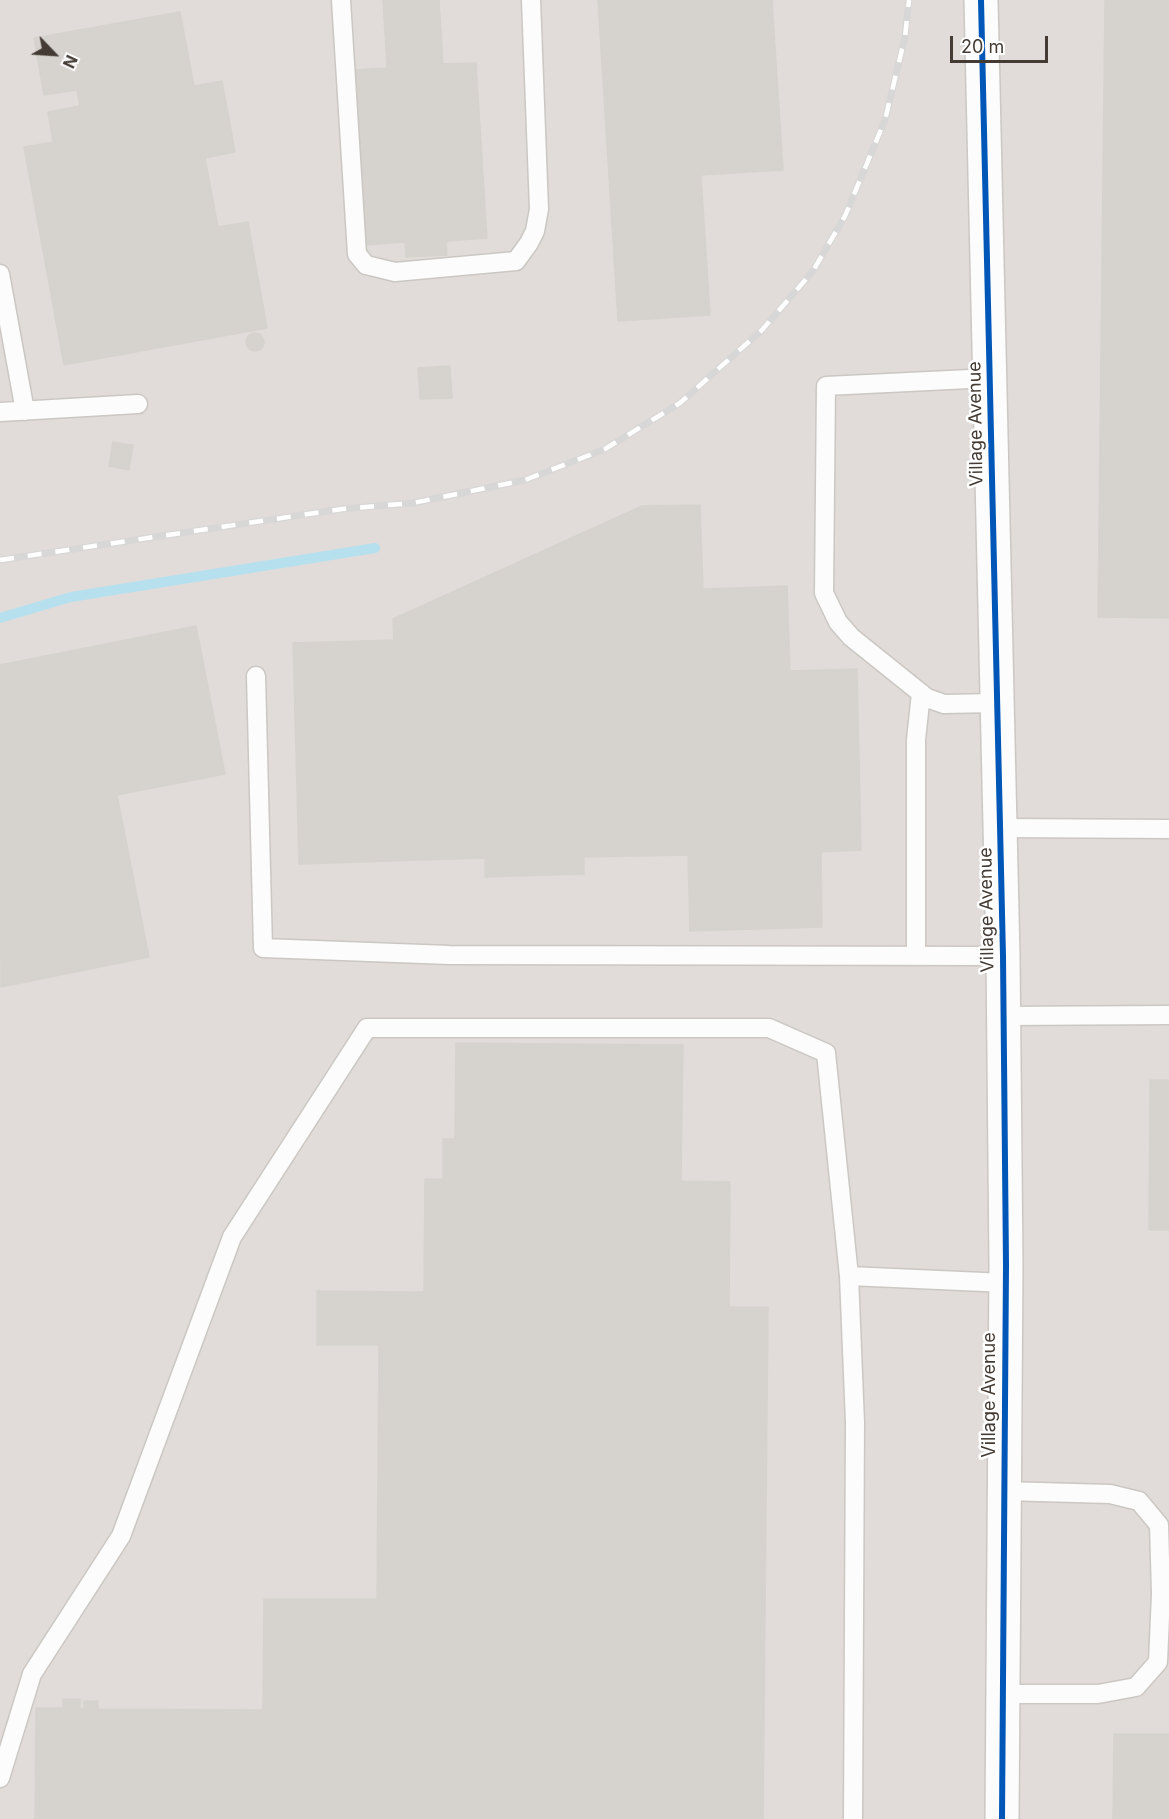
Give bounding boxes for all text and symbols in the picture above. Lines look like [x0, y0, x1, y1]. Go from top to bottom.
north arrow [24, 24, 84, 84]
scale bar [953, 24, 1050, 62]
text: 20 m [961, 36, 1004, 57]
text: N [59, 52, 82, 71]
street label: Village Avenue [964, 361, 988, 487]
street label: Village Avenue [975, 847, 999, 973]
street label: Village Avenue [979, 1332, 1001, 1458]

